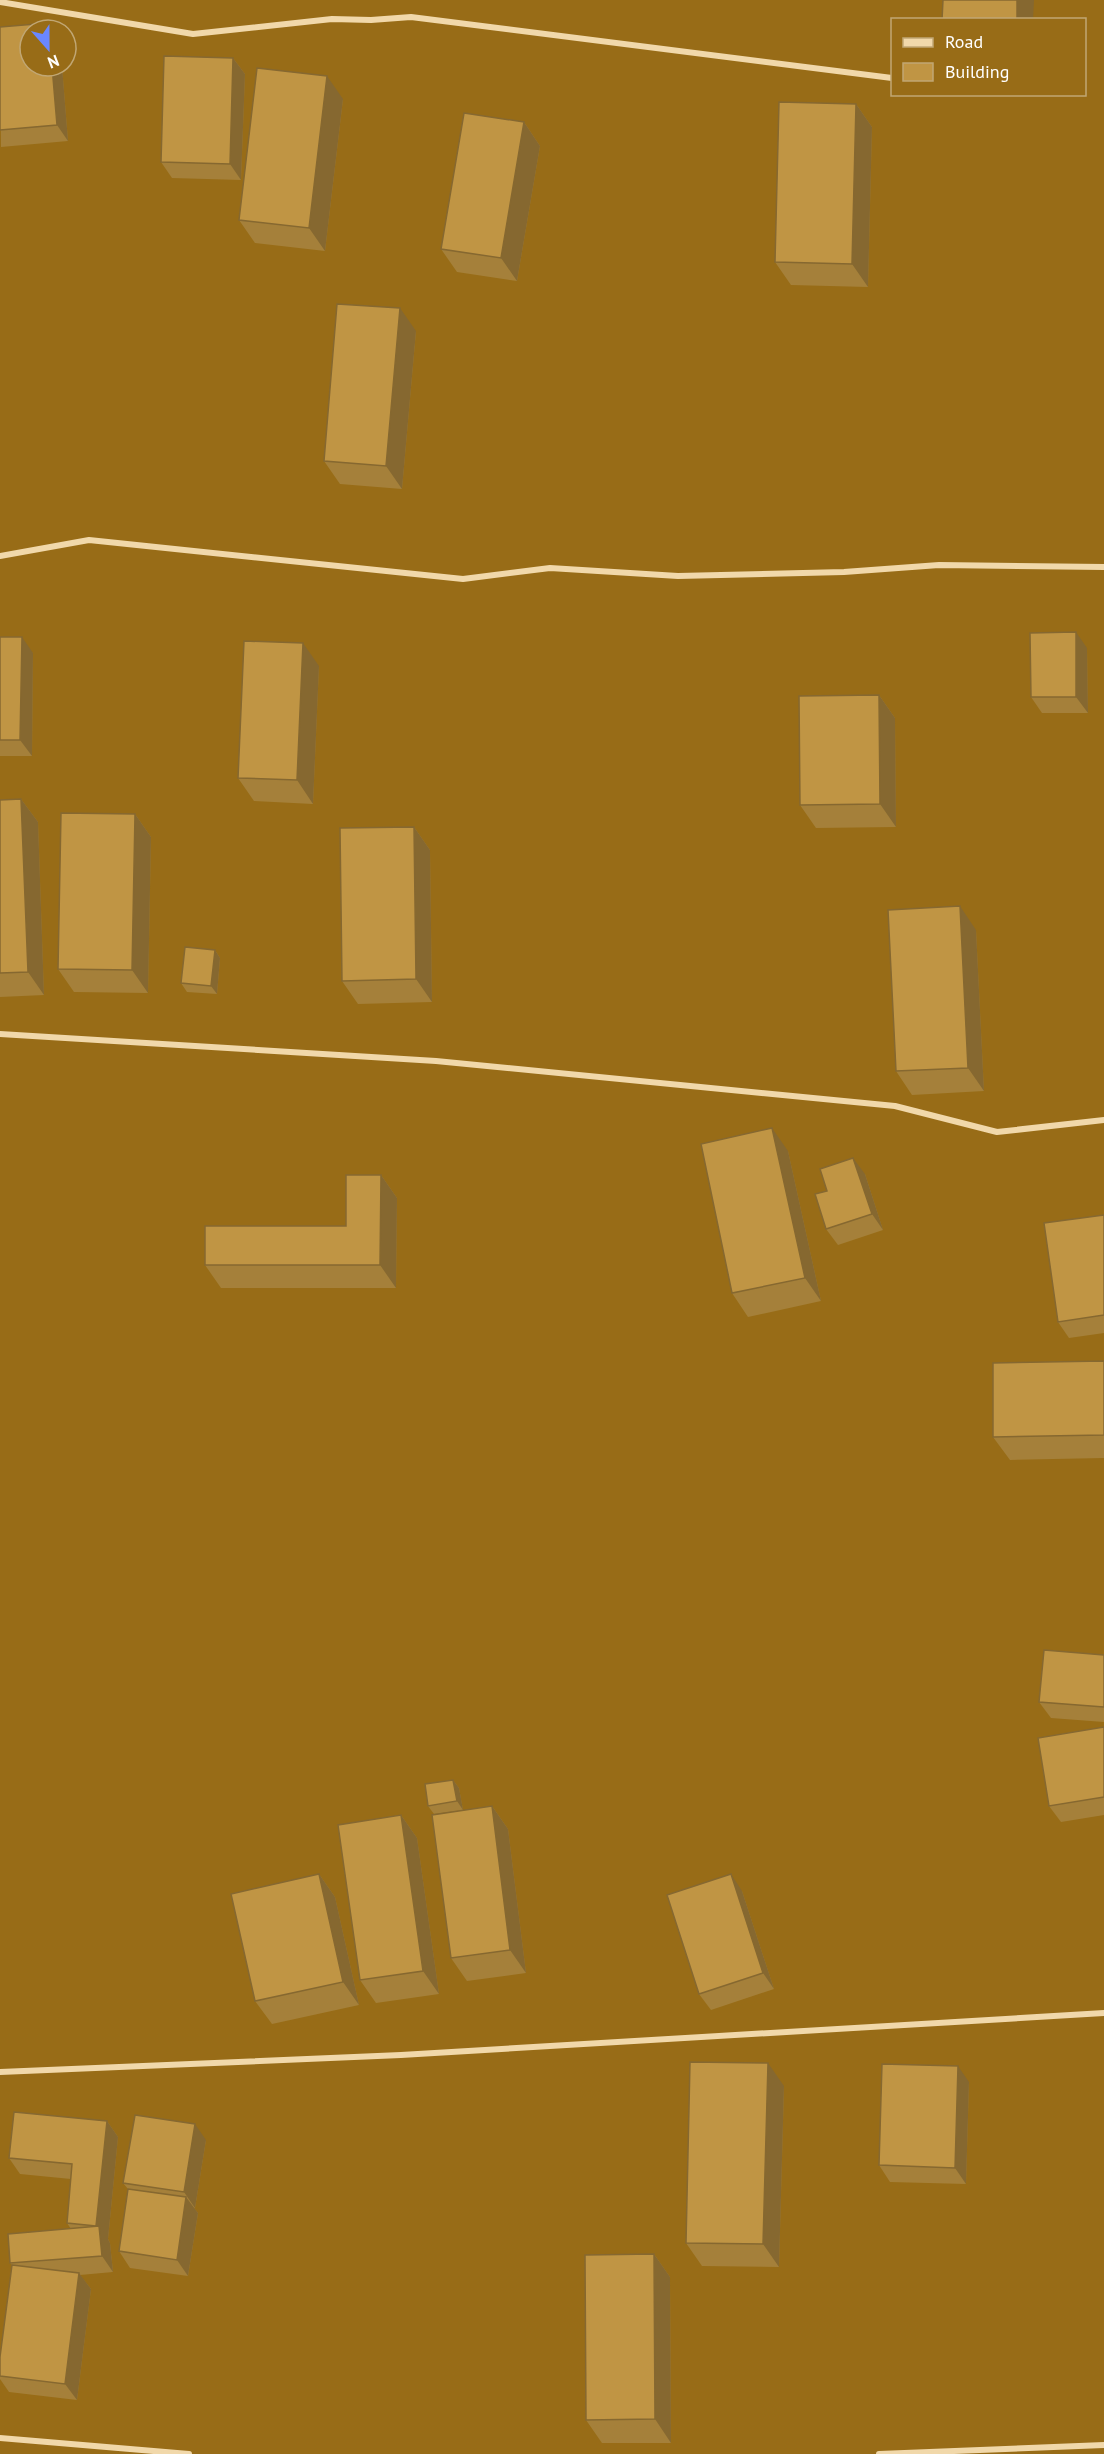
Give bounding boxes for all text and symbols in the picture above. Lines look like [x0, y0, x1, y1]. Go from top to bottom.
north arrow [18, 18, 78, 78]
legend [891, 18, 1086, 96]
text: Road [945, 30, 983, 53]
text: N [45, 51, 62, 73]
text: Building [945, 60, 1009, 83]

